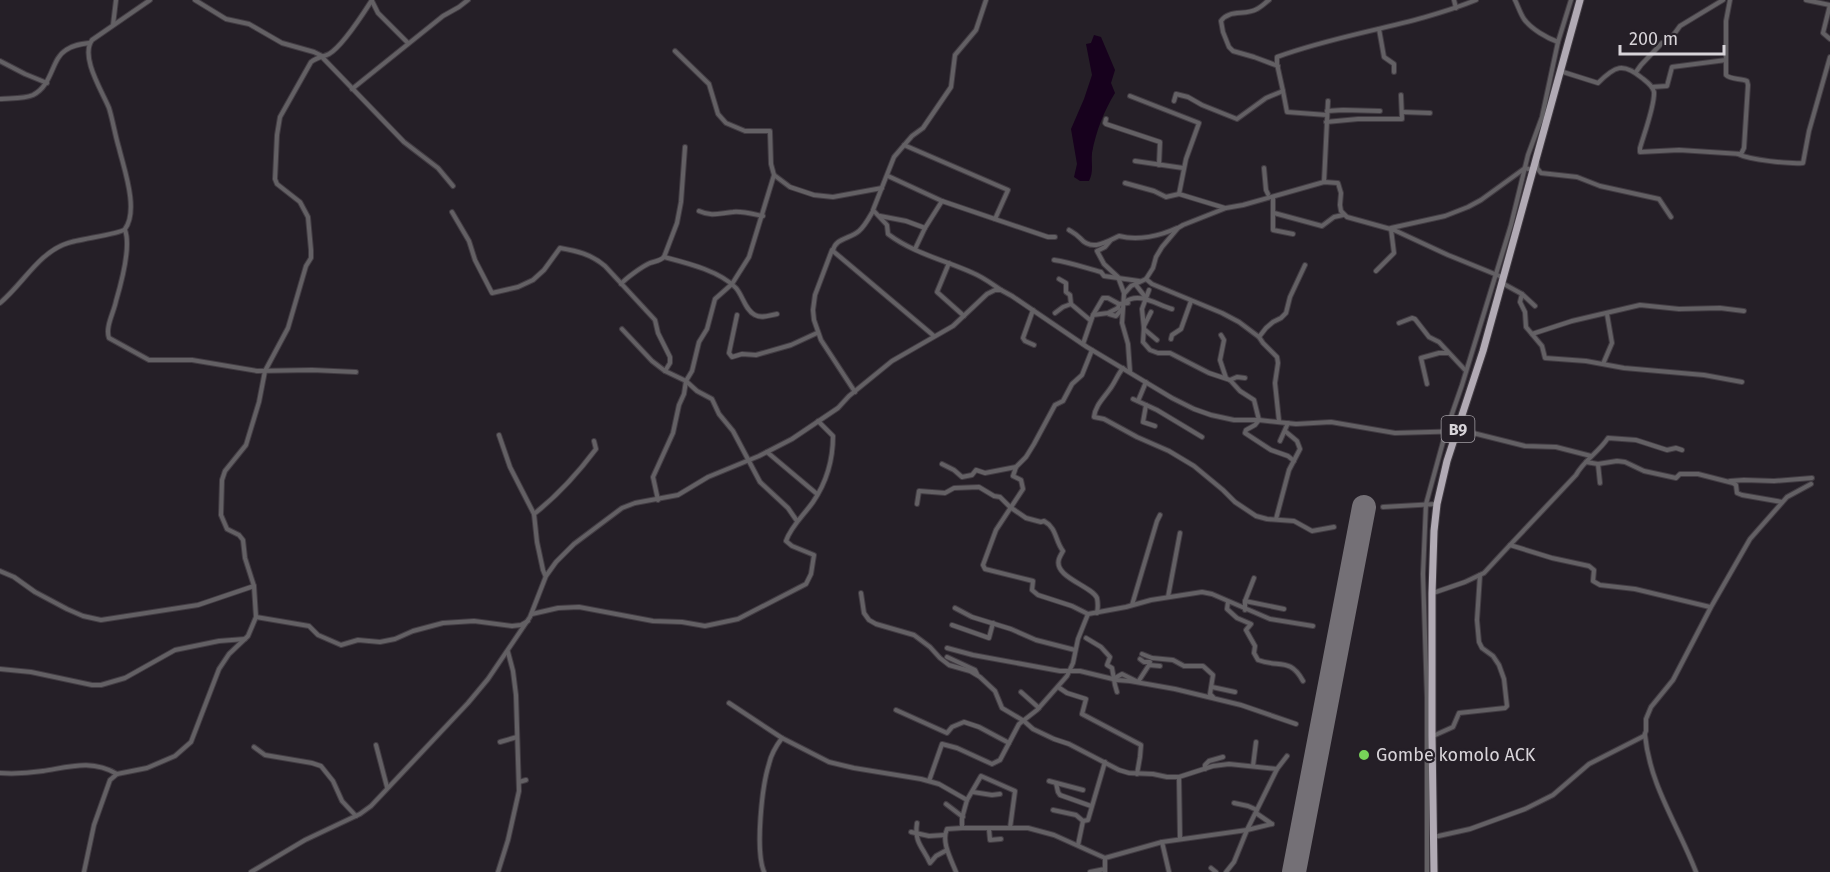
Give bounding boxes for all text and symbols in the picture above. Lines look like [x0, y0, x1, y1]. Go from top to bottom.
scale bar [1620, 18, 1724, 56]
text: 200 m [1629, 28, 1678, 50]
road number: B9 [1442, 416, 1474, 442]
place label: Gombe komolo ACK [1376, 744, 1536, 766]
marker: Gombe komolo ACK [1357, 748, 1371, 762]

